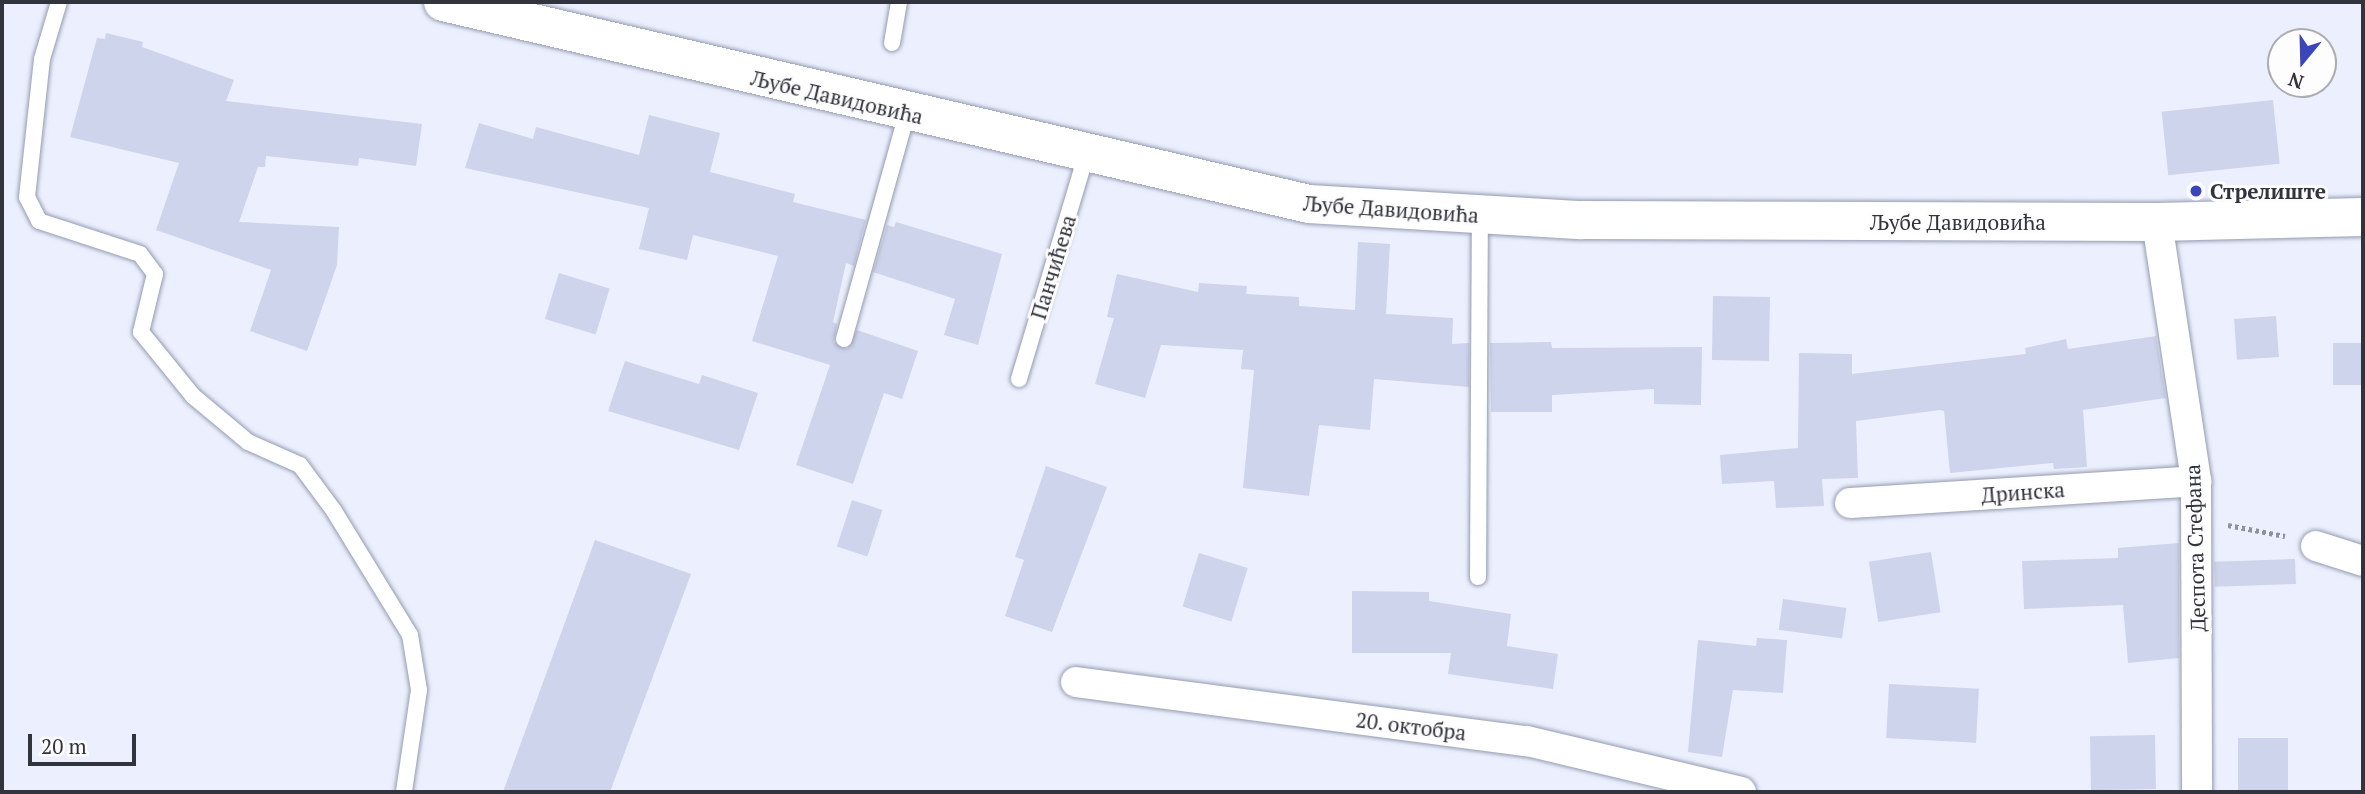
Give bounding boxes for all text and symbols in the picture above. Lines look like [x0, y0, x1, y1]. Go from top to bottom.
north arrow [2267, 28, 2337, 98]
street label: Љубе Давидовића [748, 65, 926, 129]
text: N [2285, 67, 2307, 96]
place label: Стрелиште [2210, 178, 2326, 204]
marker: Стрелиште [2188, 183, 2204, 199]
street label: Љубе Давидовића [1302, 190, 1480, 228]
street label: Љубе Давидовића [1870, 209, 2046, 235]
street label: Панчићева [1025, 212, 1081, 322]
street label: Деспота Стефана [2179, 464, 2211, 632]
street label: Дринска [1980, 477, 2066, 507]
street label: 20. октобра [1354, 707, 1468, 745]
scale bar [32, 720, 140, 764]
text: 20 m [41, 732, 87, 760]

